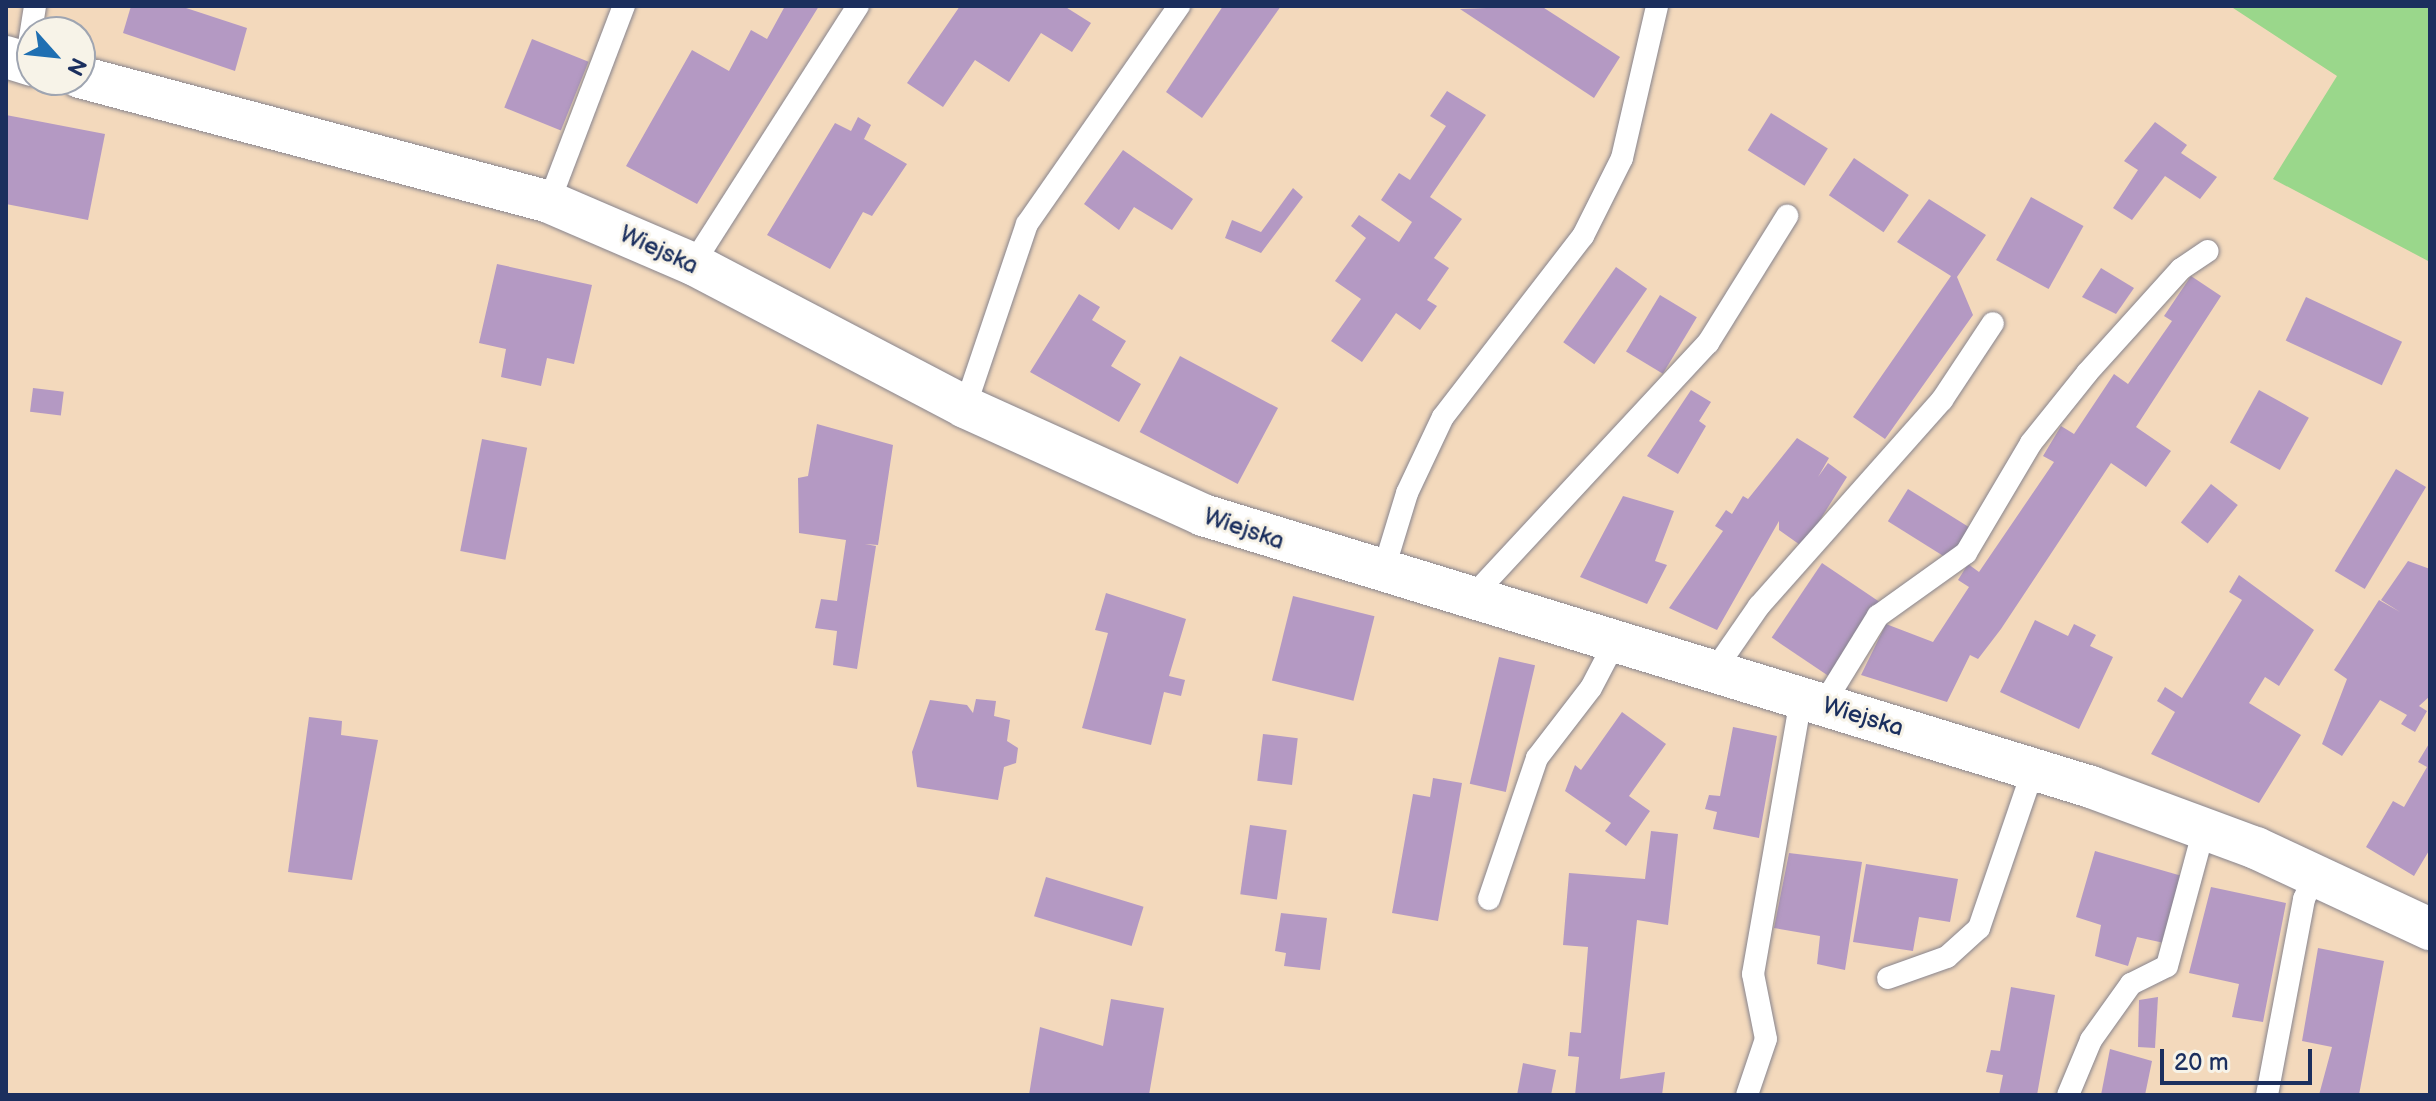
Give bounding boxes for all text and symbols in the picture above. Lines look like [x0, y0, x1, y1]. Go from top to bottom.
north arrow [16, 16, 96, 96]
text: N [60, 53, 92, 80]
street label: Wiejska [615, 219, 703, 281]
street label: Wiejska [1200, 502, 1288, 556]
street label: Wiejska [1819, 691, 1907, 743]
scale bar [2164, 1033, 2316, 1083]
text: 20 m [2174, 1048, 2229, 1077]

